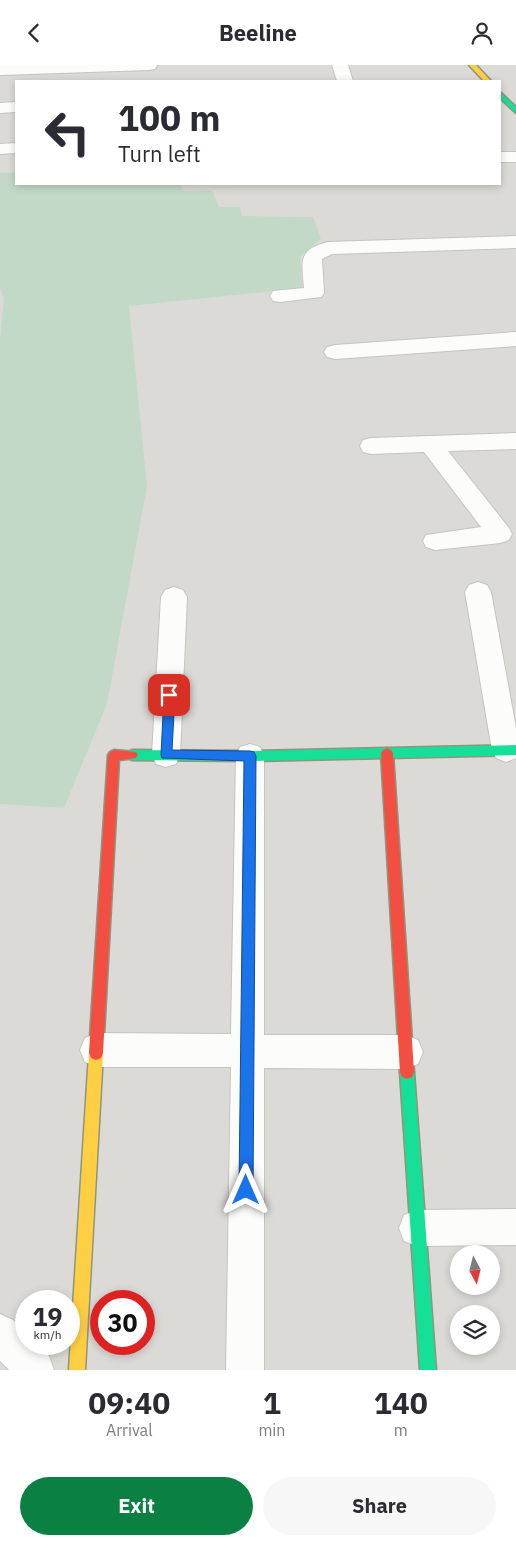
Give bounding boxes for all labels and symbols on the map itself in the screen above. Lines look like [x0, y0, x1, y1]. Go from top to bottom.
pin [148, 674, 190, 716]
position arrow [219, 1163, 271, 1215]
north arrow [450, 1245, 500, 1295]
speed limit sign: 30 [90, 1290, 155, 1355]

